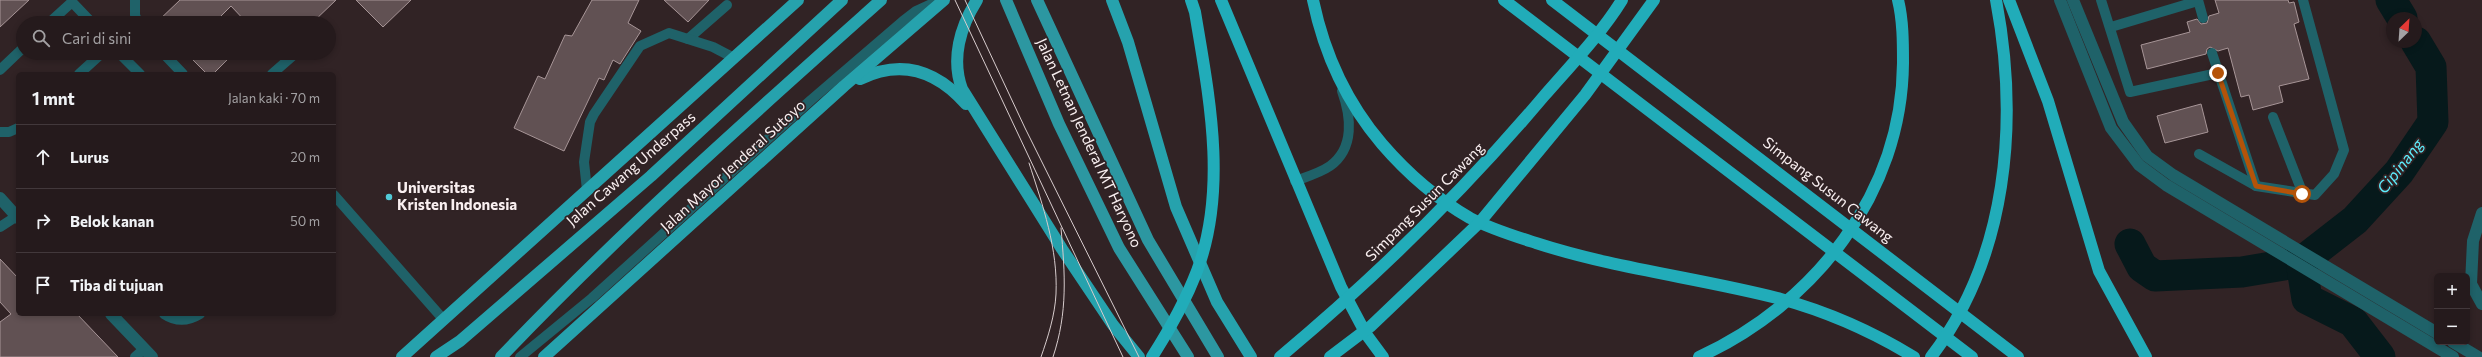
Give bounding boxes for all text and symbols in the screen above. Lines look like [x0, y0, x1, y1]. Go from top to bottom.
north arrow [2386, 12, 2422, 48]
search box [16, 16, 336, 60]
icon: search [30, 27, 52, 49]
text: Cari di sini [62, 29, 131, 47]
street label: Jalan Letnan Jenderal MT Haryono [1033, 35, 1146, 250]
route end [2209, 64, 2227, 82]
text: 1 mnt [32, 88, 75, 109]
text: Jalan kaki · 70 m [228, 90, 320, 106]
street label: Jalan Mayor Jenderal Sutoyo [656, 95, 809, 235]
street label: Jalan Cawang Underpass [562, 107, 699, 229]
street label: Simpang Susun Cawang [1760, 133, 1897, 246]
water label: Cipinang [2372, 134, 2428, 197]
street label: Simpang Susun Cawang [1361, 138, 1487, 264]
icon: ahead [32, 146, 54, 168]
text: Lurus [70, 148, 109, 166]
text: 20 m [291, 149, 320, 165]
place label: Universitas Kristen Indonesia [397, 178, 517, 213]
route start [2293, 185, 2311, 203]
marker: Universitas Kristen Indonesia [384, 192, 394, 202]
icon: right [32, 210, 54, 232]
text: Belok kanan [70, 212, 154, 230]
text: 50 m [290, 213, 320, 229]
map controls [2434, 273, 2470, 345]
button: + [2434, 273, 2470, 309]
icon: arrive [32, 274, 54, 296]
text: Tiba di tujuan [70, 276, 164, 294]
button: − [2434, 309, 2470, 345]

